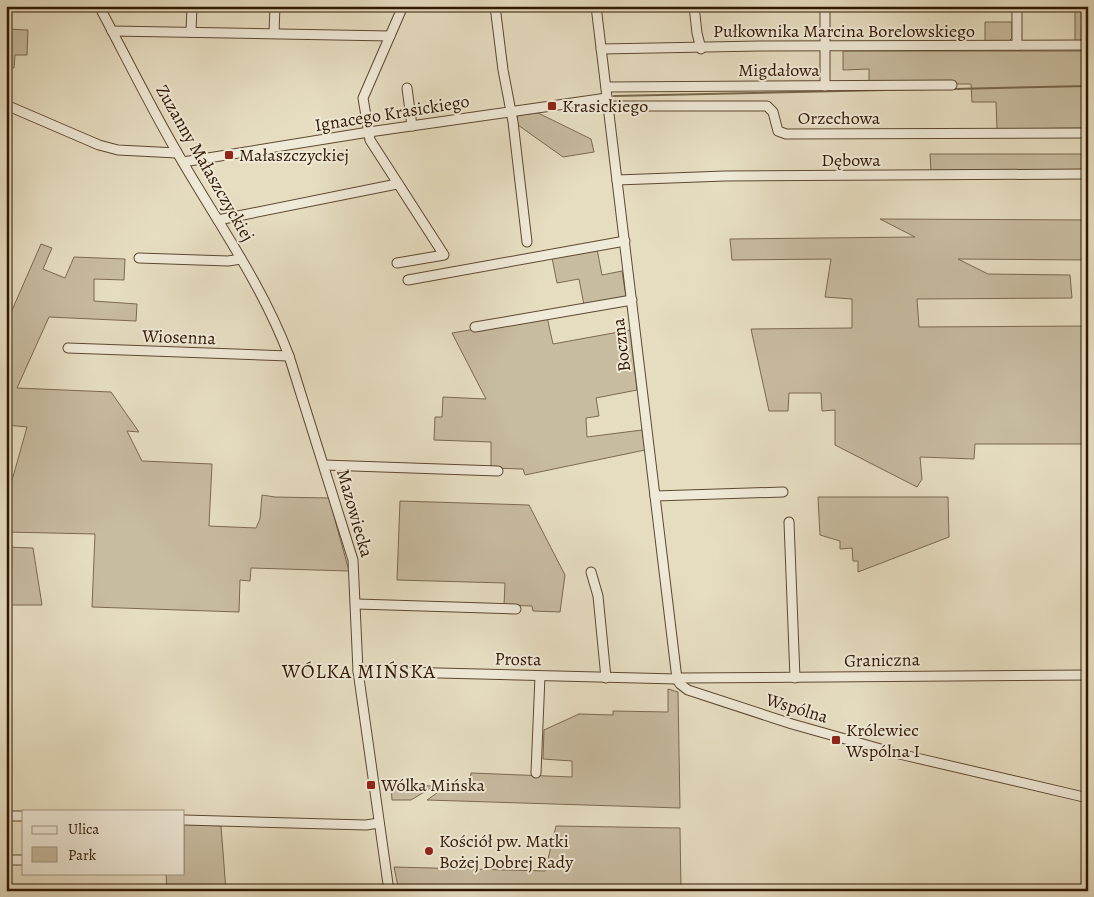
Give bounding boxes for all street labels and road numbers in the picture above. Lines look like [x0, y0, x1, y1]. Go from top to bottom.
street label: Pułkownika Marcina Borelowskiego [713, 19, 975, 43]
street label: Migdałowa [738, 58, 820, 82]
street label: Zuzanny Małaszczyckiej [150, 80, 260, 246]
street label: Ignacego Krasickiego [313, 89, 471, 137]
street label: Orzechowa [798, 106, 881, 130]
street label: Dębowa [821, 148, 881, 172]
street label: Boczna [606, 316, 636, 373]
street label: Wiosenna [141, 324, 217, 350]
street label: Mazowiecka [331, 466, 379, 561]
street label: Prosta [494, 647, 542, 671]
street label: Graniczna [844, 647, 921, 673]
street label: Wspólna [762, 687, 832, 729]

